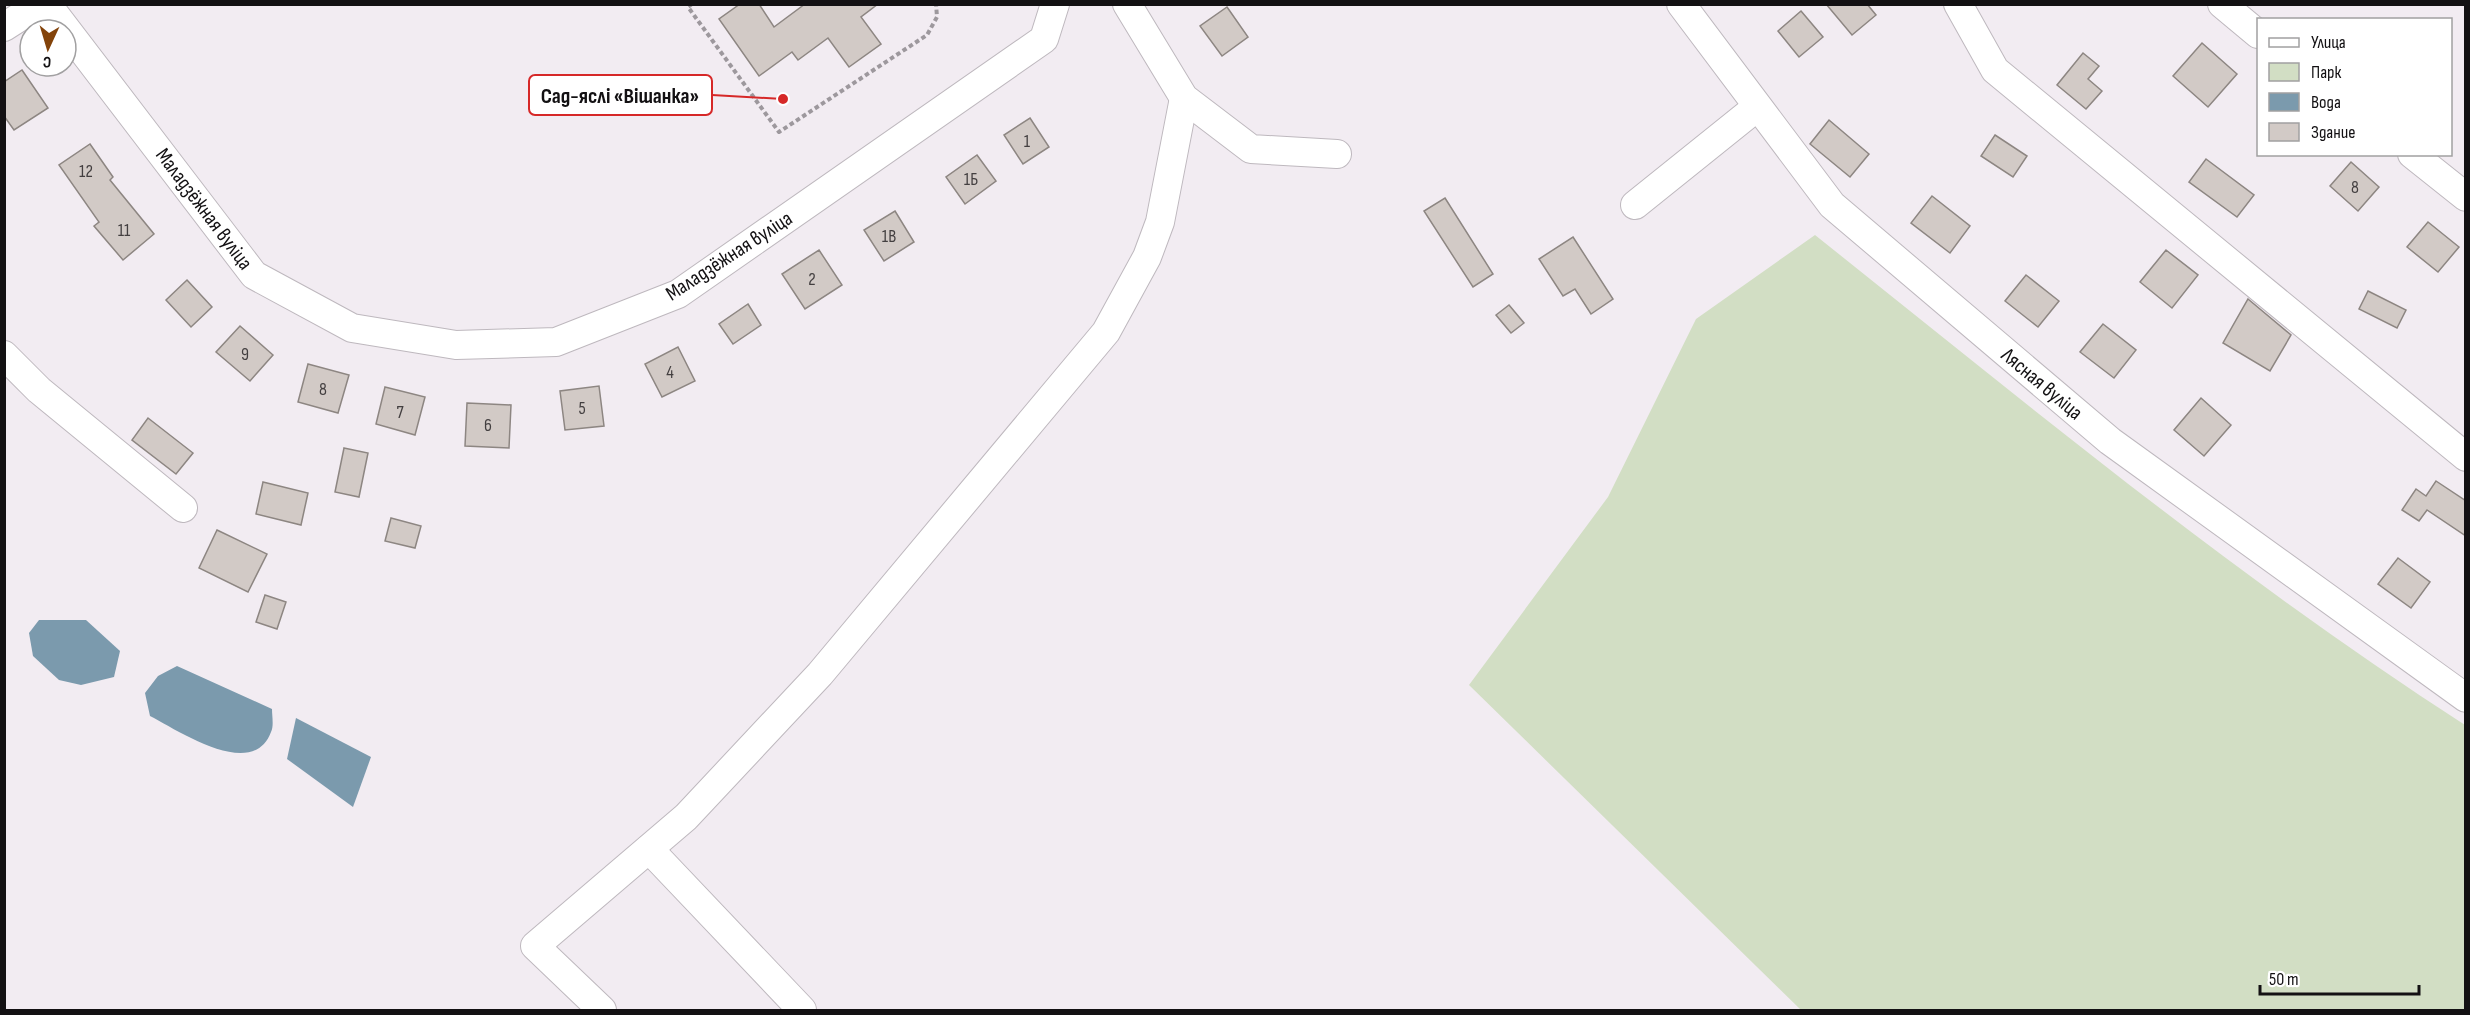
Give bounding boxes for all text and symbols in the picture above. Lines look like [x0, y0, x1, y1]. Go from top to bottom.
north arrow [18, 18, 78, 78]
legend [2257, 18, 2452, 156]
text: Улица [2311, 32, 2346, 53]
text: С [42, 52, 52, 71]
text: Парк [2311, 62, 2342, 83]
callout: Сад-яслі «Вішанка» [529, 75, 712, 115]
text: Сад-яслі «Вішанка» [541, 83, 699, 110]
text: Вода [2311, 92, 2341, 113]
text: Здание [2311, 122, 2356, 143]
house number: 1 [1024, 131, 1031, 152]
street label: Маладзёжная вуліца [150, 143, 258, 275]
house number: 12 [79, 161, 93, 182]
house number: 1Б [964, 169, 978, 190]
house number: 8 [2351, 177, 2359, 198]
street label: Маладзёжная вуліца [661, 206, 797, 306]
house number: 11 [118, 220, 131, 241]
house number: 1В [882, 226, 896, 247]
house number: 2 [808, 269, 816, 290]
street label: Лясная вуліца [1995, 342, 2088, 425]
house number: 9 [241, 344, 249, 365]
house number: 4 [666, 362, 674, 383]
house number: 8 [319, 379, 327, 400]
house number: 5 [578, 398, 586, 419]
house number: 7 [396, 402, 404, 423]
house number: 6 [484, 415, 492, 436]
scale bar [2260, 958, 2419, 996]
text: 50 m [2269, 969, 2299, 990]

